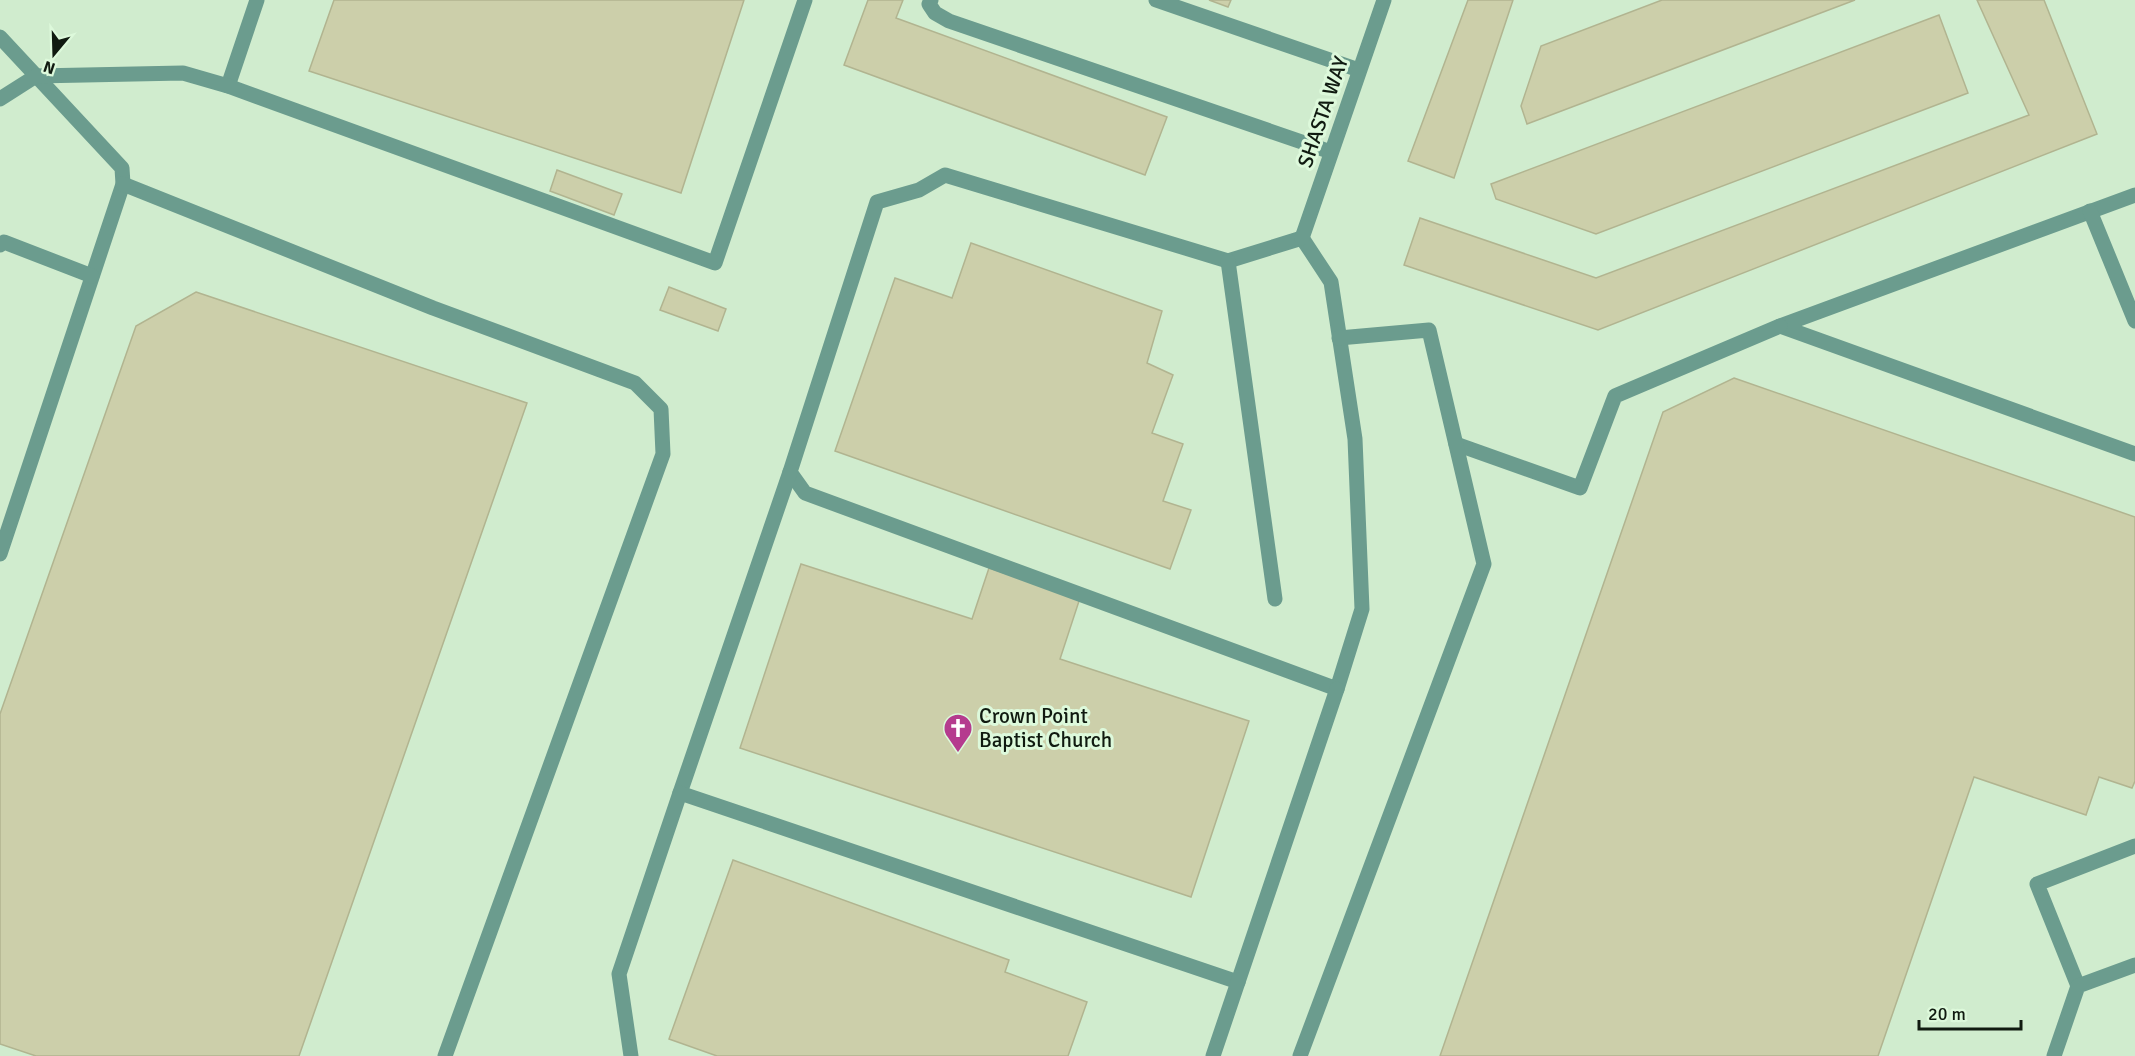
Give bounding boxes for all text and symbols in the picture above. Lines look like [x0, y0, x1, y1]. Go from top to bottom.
north arrow [24, 24, 84, 84]
street label: SHASTA WAY [1292, 53, 1354, 171]
text: N [41, 56, 58, 79]
place label: Crown Point Baptist Church [979, 703, 1112, 753]
church icon: Crown Point Baptist Church [942, 712, 974, 754]
scale bar [1919, 993, 2021, 1031]
text: 20 m [1928, 1003, 1966, 1025]

